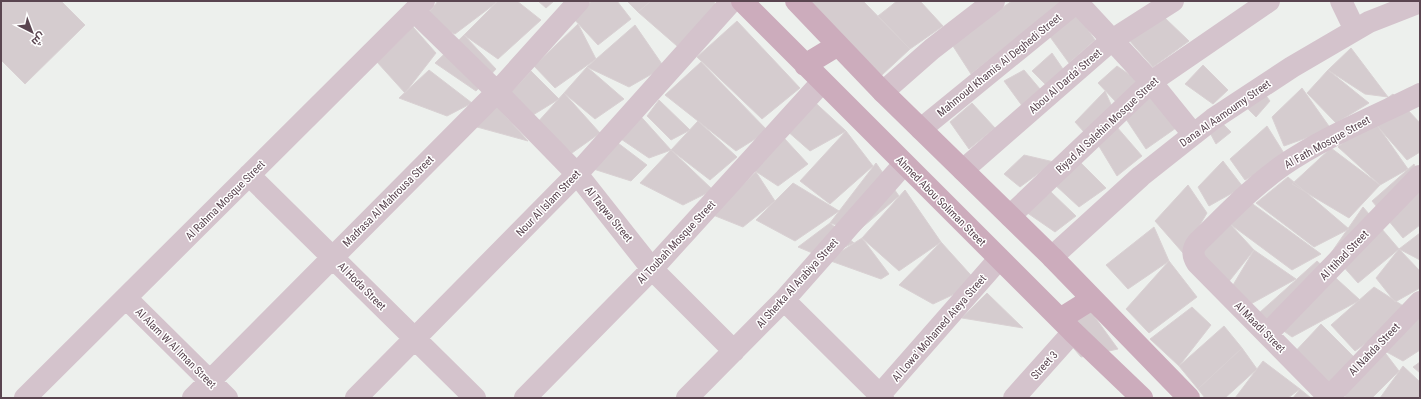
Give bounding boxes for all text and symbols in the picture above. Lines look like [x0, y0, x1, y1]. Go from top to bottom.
street label: Mahmoud Khamis Al Deghedi Street [935, 11, 1064, 120]
north arrow [12, 12, 52, 52]
text: ش [29, 30, 48, 49]
street label: Abou Al Darda' Street [1026, 46, 1104, 116]
street label: Riyad Al Salehin Mosque Street [1054, 75, 1161, 176]
street label: Dana Al Aamoumy Street [1177, 77, 1273, 150]
street label: Al Fath Mosque Street [1282, 113, 1372, 171]
street label: Madrasa Al Mahrousa Street [340, 153, 437, 250]
street label: Ahmed Abou Soliman Street [893, 154, 988, 249]
street label: Al Rahma Mosque Street [183, 158, 268, 243]
street label: Nour Al Islam Street [513, 168, 583, 239]
street label: Al Taqwa Street [582, 184, 635, 245]
street label: Al Toubah Mosque Street [634, 198, 718, 287]
street label: Al Itihad Street [1317, 228, 1371, 283]
street label: Al Sherka Al Arabiya Street [754, 236, 841, 331]
street label: Al Hoda Street [335, 260, 388, 313]
street label: Al Lowa' Mohamed Ateya Street [889, 272, 989, 384]
street label: Al Maadi Street [1232, 299, 1288, 355]
street label: Al Alam W Al Iman Street [133, 305, 219, 391]
street label: Al Nahda Street [1346, 320, 1403, 378]
street label: Street 3 [1028, 348, 1060, 382]

